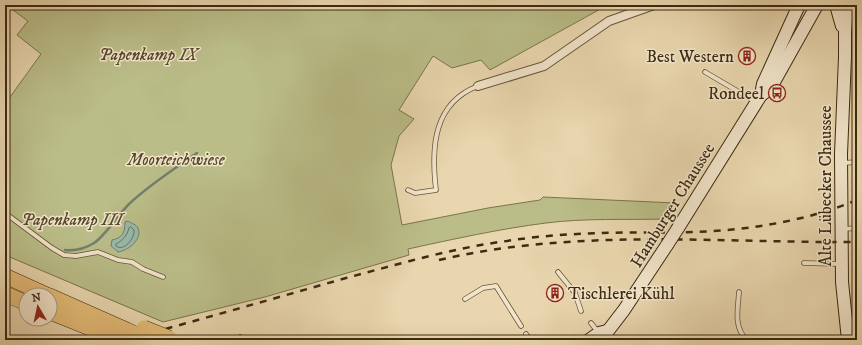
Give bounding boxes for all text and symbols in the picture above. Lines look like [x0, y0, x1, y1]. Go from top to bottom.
park label: Papenkamp IX [99, 44, 200, 66]
place label: Best Western [646, 46, 734, 68]
building icon: Best Western [737, 46, 757, 66]
place label: Rondeel [708, 83, 764, 105]
bus stop icon: Rondeel [767, 83, 787, 103]
street label: Alte Lübecker Chaussee [815, 105, 837, 267]
street label: Hamburger Chaussee [626, 139, 720, 272]
park label: Moorteichwiese [127, 149, 226, 171]
park label: Papenkamp III [21, 209, 126, 231]
building icon: Tischlerei Kühl [545, 283, 565, 303]
place label: Tischlerei Kühl [568, 283, 675, 305]
north arrow [18, 287, 58, 327]
text: N [31, 290, 42, 306]

